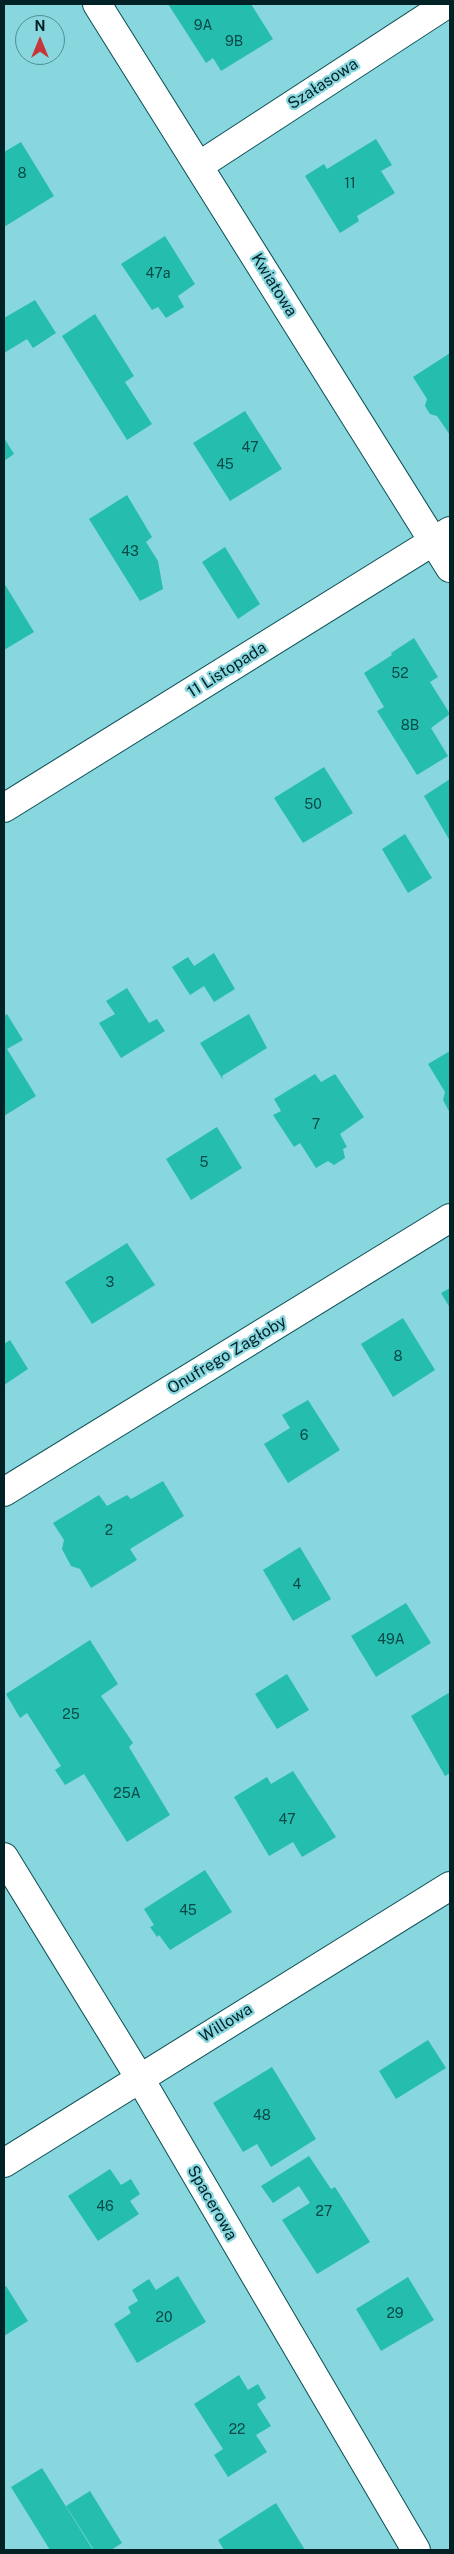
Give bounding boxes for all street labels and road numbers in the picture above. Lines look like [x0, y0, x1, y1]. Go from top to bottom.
street label: Szałasowa [284, 54, 362, 114]
street label: Kwiatowa [247, 250, 301, 320]
street label: 11 Listopada [184, 638, 270, 702]
street label: Onufrego Zagłoby [164, 1312, 290, 1398]
street label: Willowa [196, 1999, 256, 2047]
street label: Spacerowa [183, 2162, 241, 2244]

